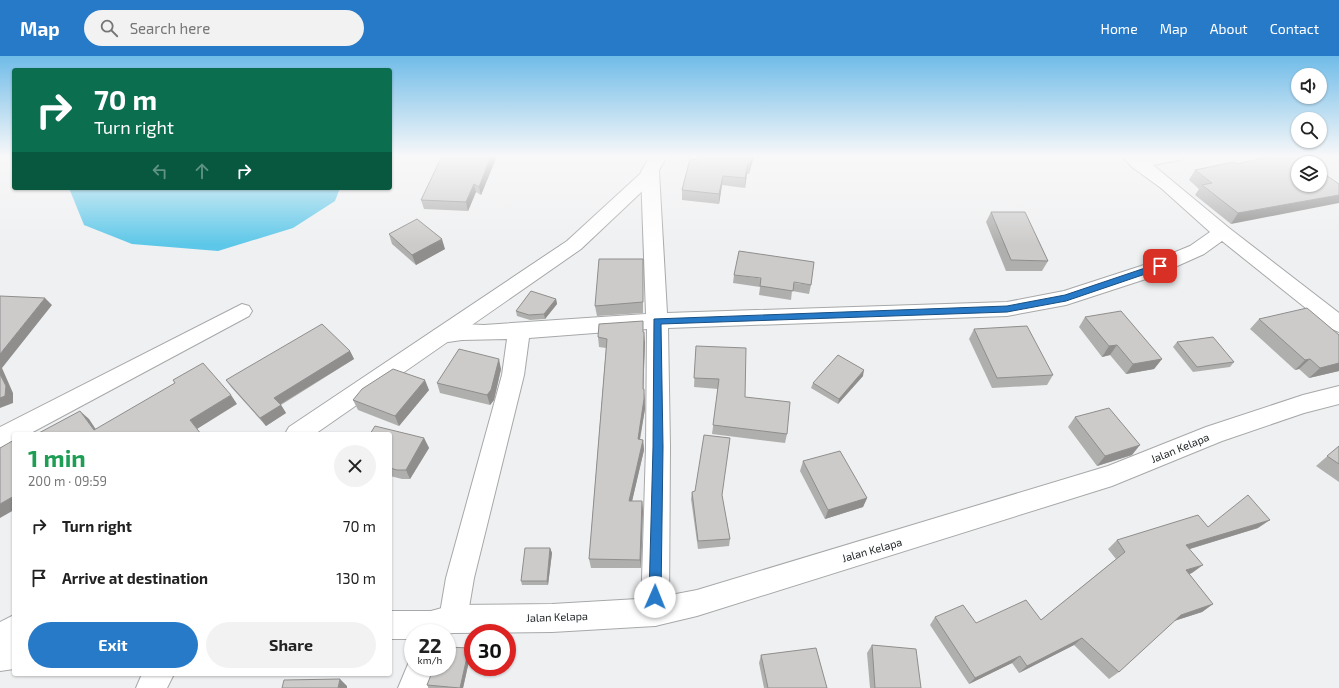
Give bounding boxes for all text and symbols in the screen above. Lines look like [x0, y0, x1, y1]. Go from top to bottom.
search box [84, 10, 364, 46]
text: Map [20, 17, 60, 40]
icon: search [98, 17, 120, 39]
text: Search here [130, 19, 210, 37]
text: Home [1101, 20, 1138, 37]
text: Map [1160, 20, 1188, 37]
text: About [1210, 20, 1248, 37]
text: Contact [1270, 20, 1319, 37]
map controls [1291, 68, 1327, 192]
button: sound [1291, 68, 1327, 104]
text: 70 m [94, 82, 157, 116]
icon: right [28, 84, 80, 136]
button: search [1291, 112, 1327, 148]
text: Turn right [94, 116, 174, 138]
button: layers [1291, 156, 1327, 192]
icon: left [149, 160, 171, 182]
icon: ahead [191, 160, 213, 182]
icon: right [233, 160, 255, 182]
pin [1143, 249, 1177, 283]
icon: arrive [1149, 255, 1171, 277]
street label: Jalan Kelapa [1149, 430, 1211, 465]
text: 1 min [28, 443, 86, 472]
button: close [334, 445, 376, 487]
text: 200 m · 09:59 [28, 473, 107, 489]
icon: right [28, 515, 50, 537]
text: Turn right [62, 517, 132, 535]
text: 70 m [343, 517, 376, 535]
street label: Jalan Kelapa [840, 535, 903, 564]
icon: arrive [28, 567, 50, 589]
text: Arrive at destination [62, 569, 208, 587]
text: 130 m [336, 569, 376, 587]
position arrow [634, 576, 676, 618]
street label: Jalan Kelapa [526, 609, 588, 624]
button: Exit [28, 622, 198, 668]
button: Share [206, 622, 376, 668]
speed limit sign: 30 [464, 624, 516, 676]
text: 22 [418, 633, 442, 657]
text: km/h [418, 654, 442, 666]

